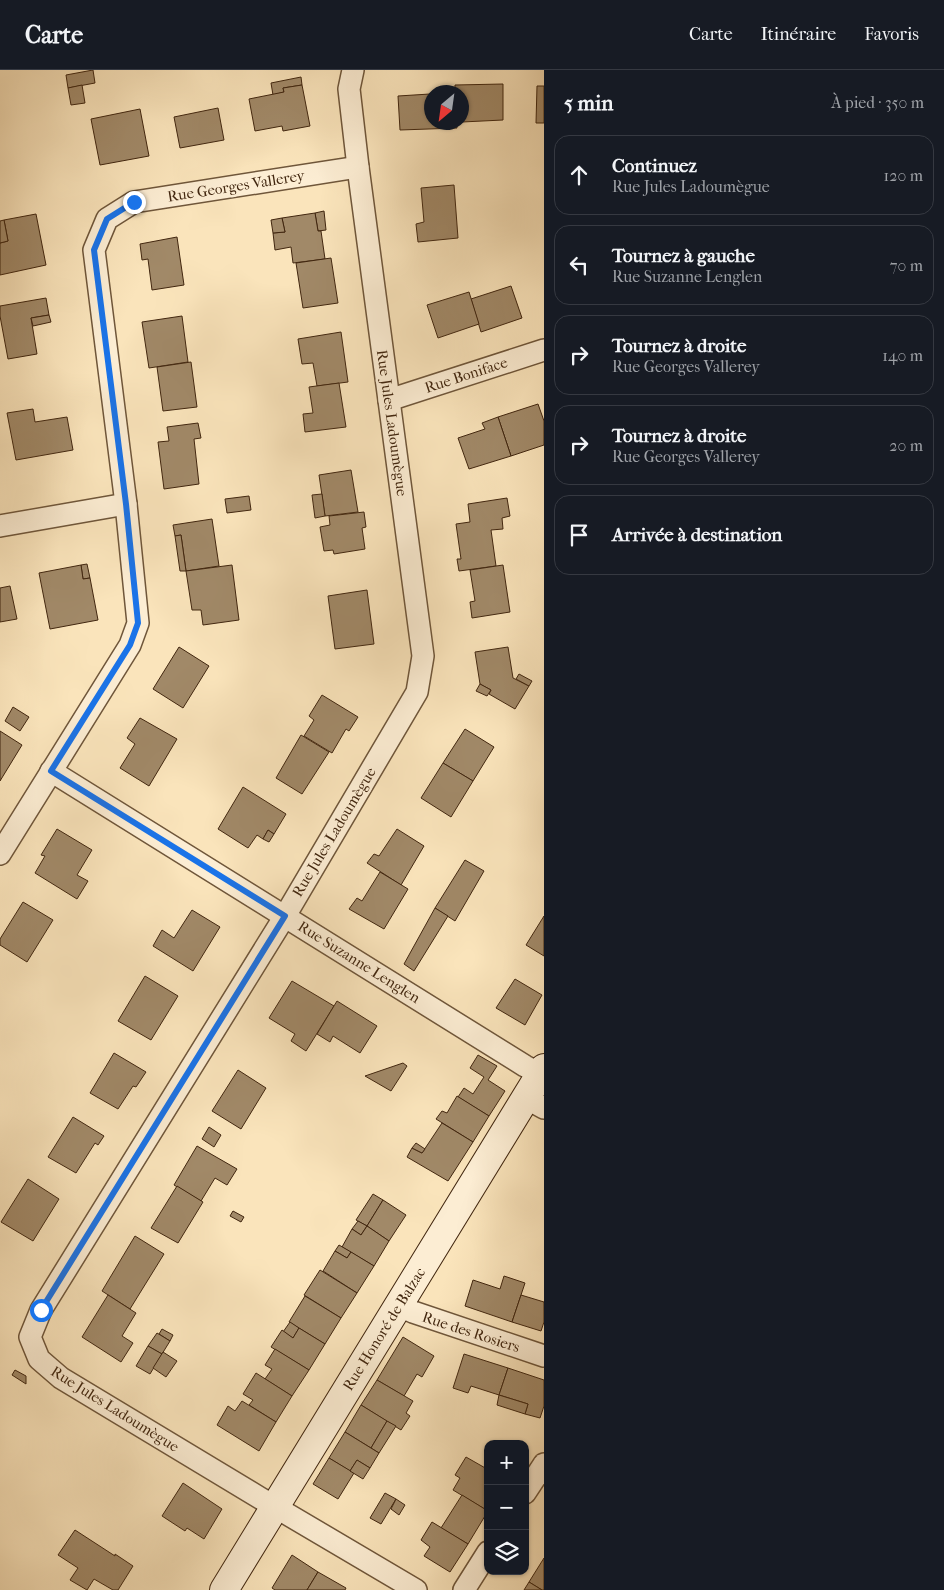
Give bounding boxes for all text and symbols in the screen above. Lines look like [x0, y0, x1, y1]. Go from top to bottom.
text: Carte [25, 21, 83, 49]
text: Carte [689, 24, 733, 45]
text: Itinéraire [761, 24, 836, 45]
text: Favoris [864, 24, 919, 45]
north arrow [424, 85, 469, 130]
text: 5 min [564, 91, 613, 115]
text: À pied · 350 m [831, 93, 924, 112]
text: Continuez [612, 155, 697, 177]
icon: ahead [565, 161, 593, 189]
street label: Rue Georges Vallerey [166, 166, 307, 206]
text: 120 m [884, 166, 923, 185]
text: Rue Jules Ladoumègue [612, 177, 770, 196]
route end [123, 191, 146, 214]
text: Tournez à gauche [612, 245, 755, 267]
icon: left [565, 251, 593, 279]
text: 70 m [890, 256, 923, 275]
text: Rue Suzanne Lenglen [612, 267, 762, 286]
text: Tournez à droite [612, 335, 746, 357]
icon: right [565, 341, 593, 369]
text: 140 m [882, 346, 923, 365]
street label: Rue Jules Ladoumègue [373, 349, 411, 498]
street label: Rue Boniface [422, 353, 510, 397]
text: Rue Georges Vallerey [612, 357, 760, 376]
text: Tournez à droite [612, 425, 746, 447]
icon: right [565, 431, 593, 459]
text: 20 m [889, 436, 923, 455]
text: Rue Georges Vallerey [612, 447, 760, 466]
icon: arrive [565, 521, 593, 549]
text: Arrivée à destination [612, 524, 782, 546]
street label: Rue Jules Ladoumègue [288, 763, 380, 900]
street label: Rue Suzanne Lenglen [295, 917, 424, 1007]
street label: Rue Honoré de Balzac [339, 1264, 429, 1394]
route start [30, 1299, 53, 1322]
street label: Rue des Rosiers [420, 1308, 522, 1356]
street label: Rue Jules Ladoumègue [48, 1362, 183, 1456]
map controls [484, 1440, 529, 1575]
button: + [484, 1440, 529, 1485]
button: − [484, 1485, 529, 1530]
button: layers [484, 1530, 529, 1575]

